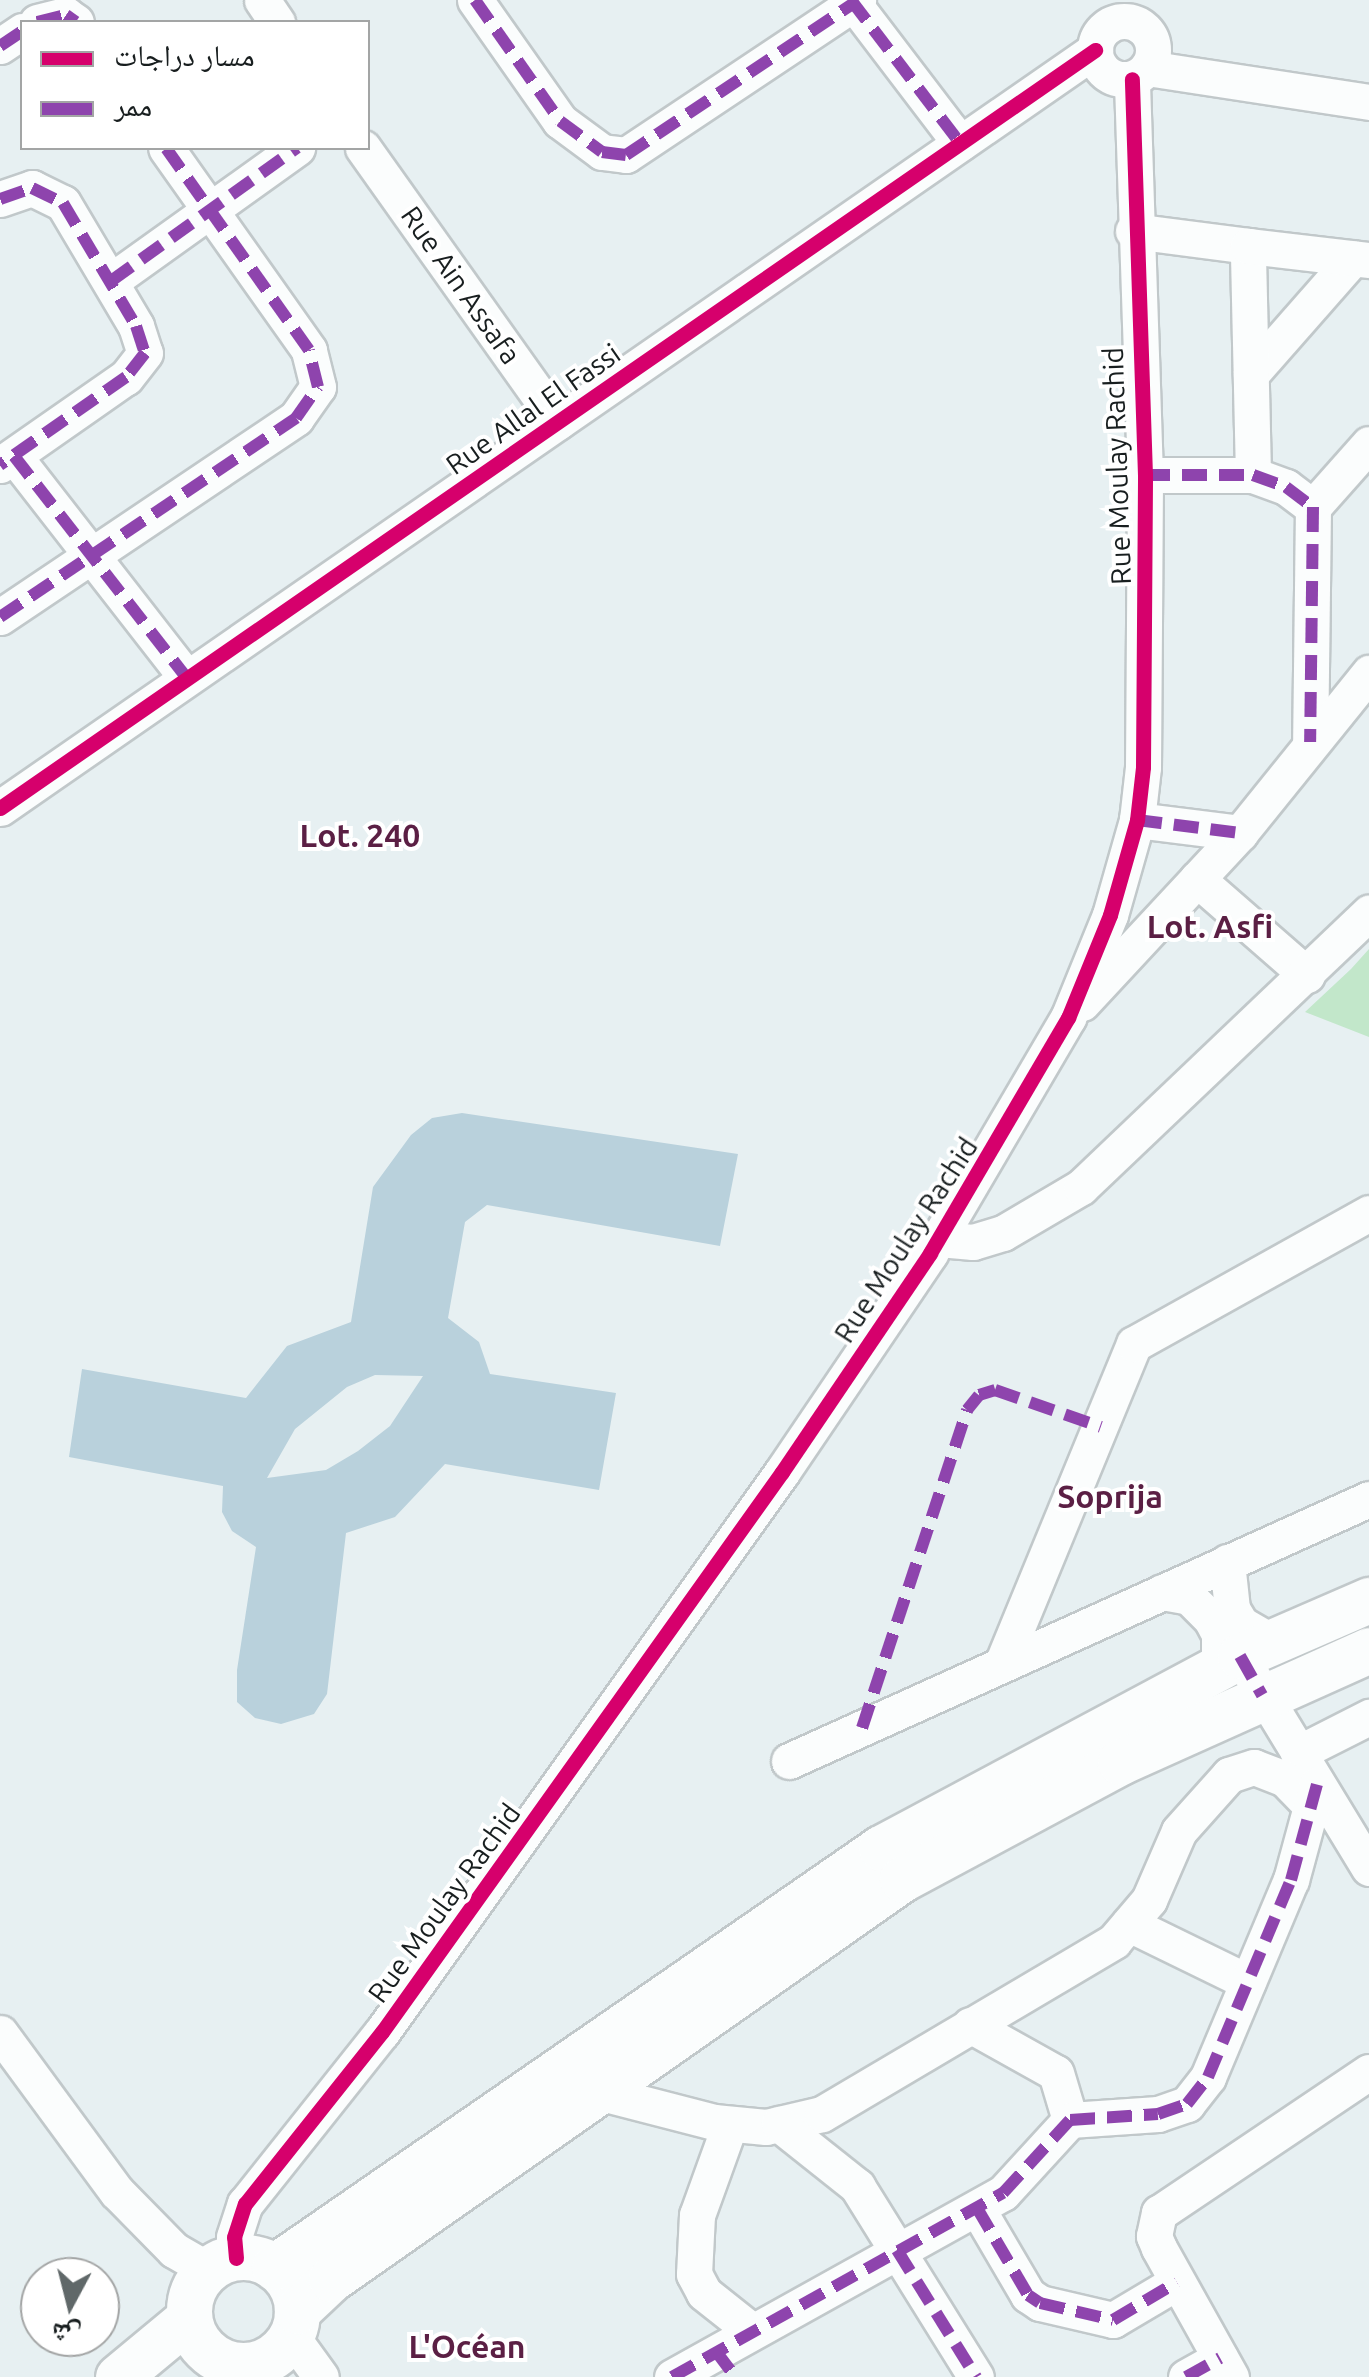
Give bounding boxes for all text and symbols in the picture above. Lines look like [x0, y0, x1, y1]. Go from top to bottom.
legend [20, 20, 370, 150]
text: مسار دراجات [114, 38, 255, 72]
text: ممر [114, 88, 152, 122]
street label: Rue Ain Assafa [394, 200, 528, 370]
street label: Rue Allal El Fassi [439, 336, 627, 482]
street label: Rue Moulay Rachid [1096, 347, 1138, 585]
district label: Lot. 240 [300, 816, 420, 854]
district label: Lot. Asfi [1147, 907, 1273, 945]
street label: Rue Moulay Rachid [827, 1131, 985, 1349]
district label: Soprija [1057, 1477, 1163, 1515]
street label: Rue Moulay Rachid [361, 1797, 527, 2009]
north arrow [20, 2257, 120, 2357]
text: ش [50, 2318, 83, 2352]
district label: L'Océan [409, 2327, 525, 2365]

